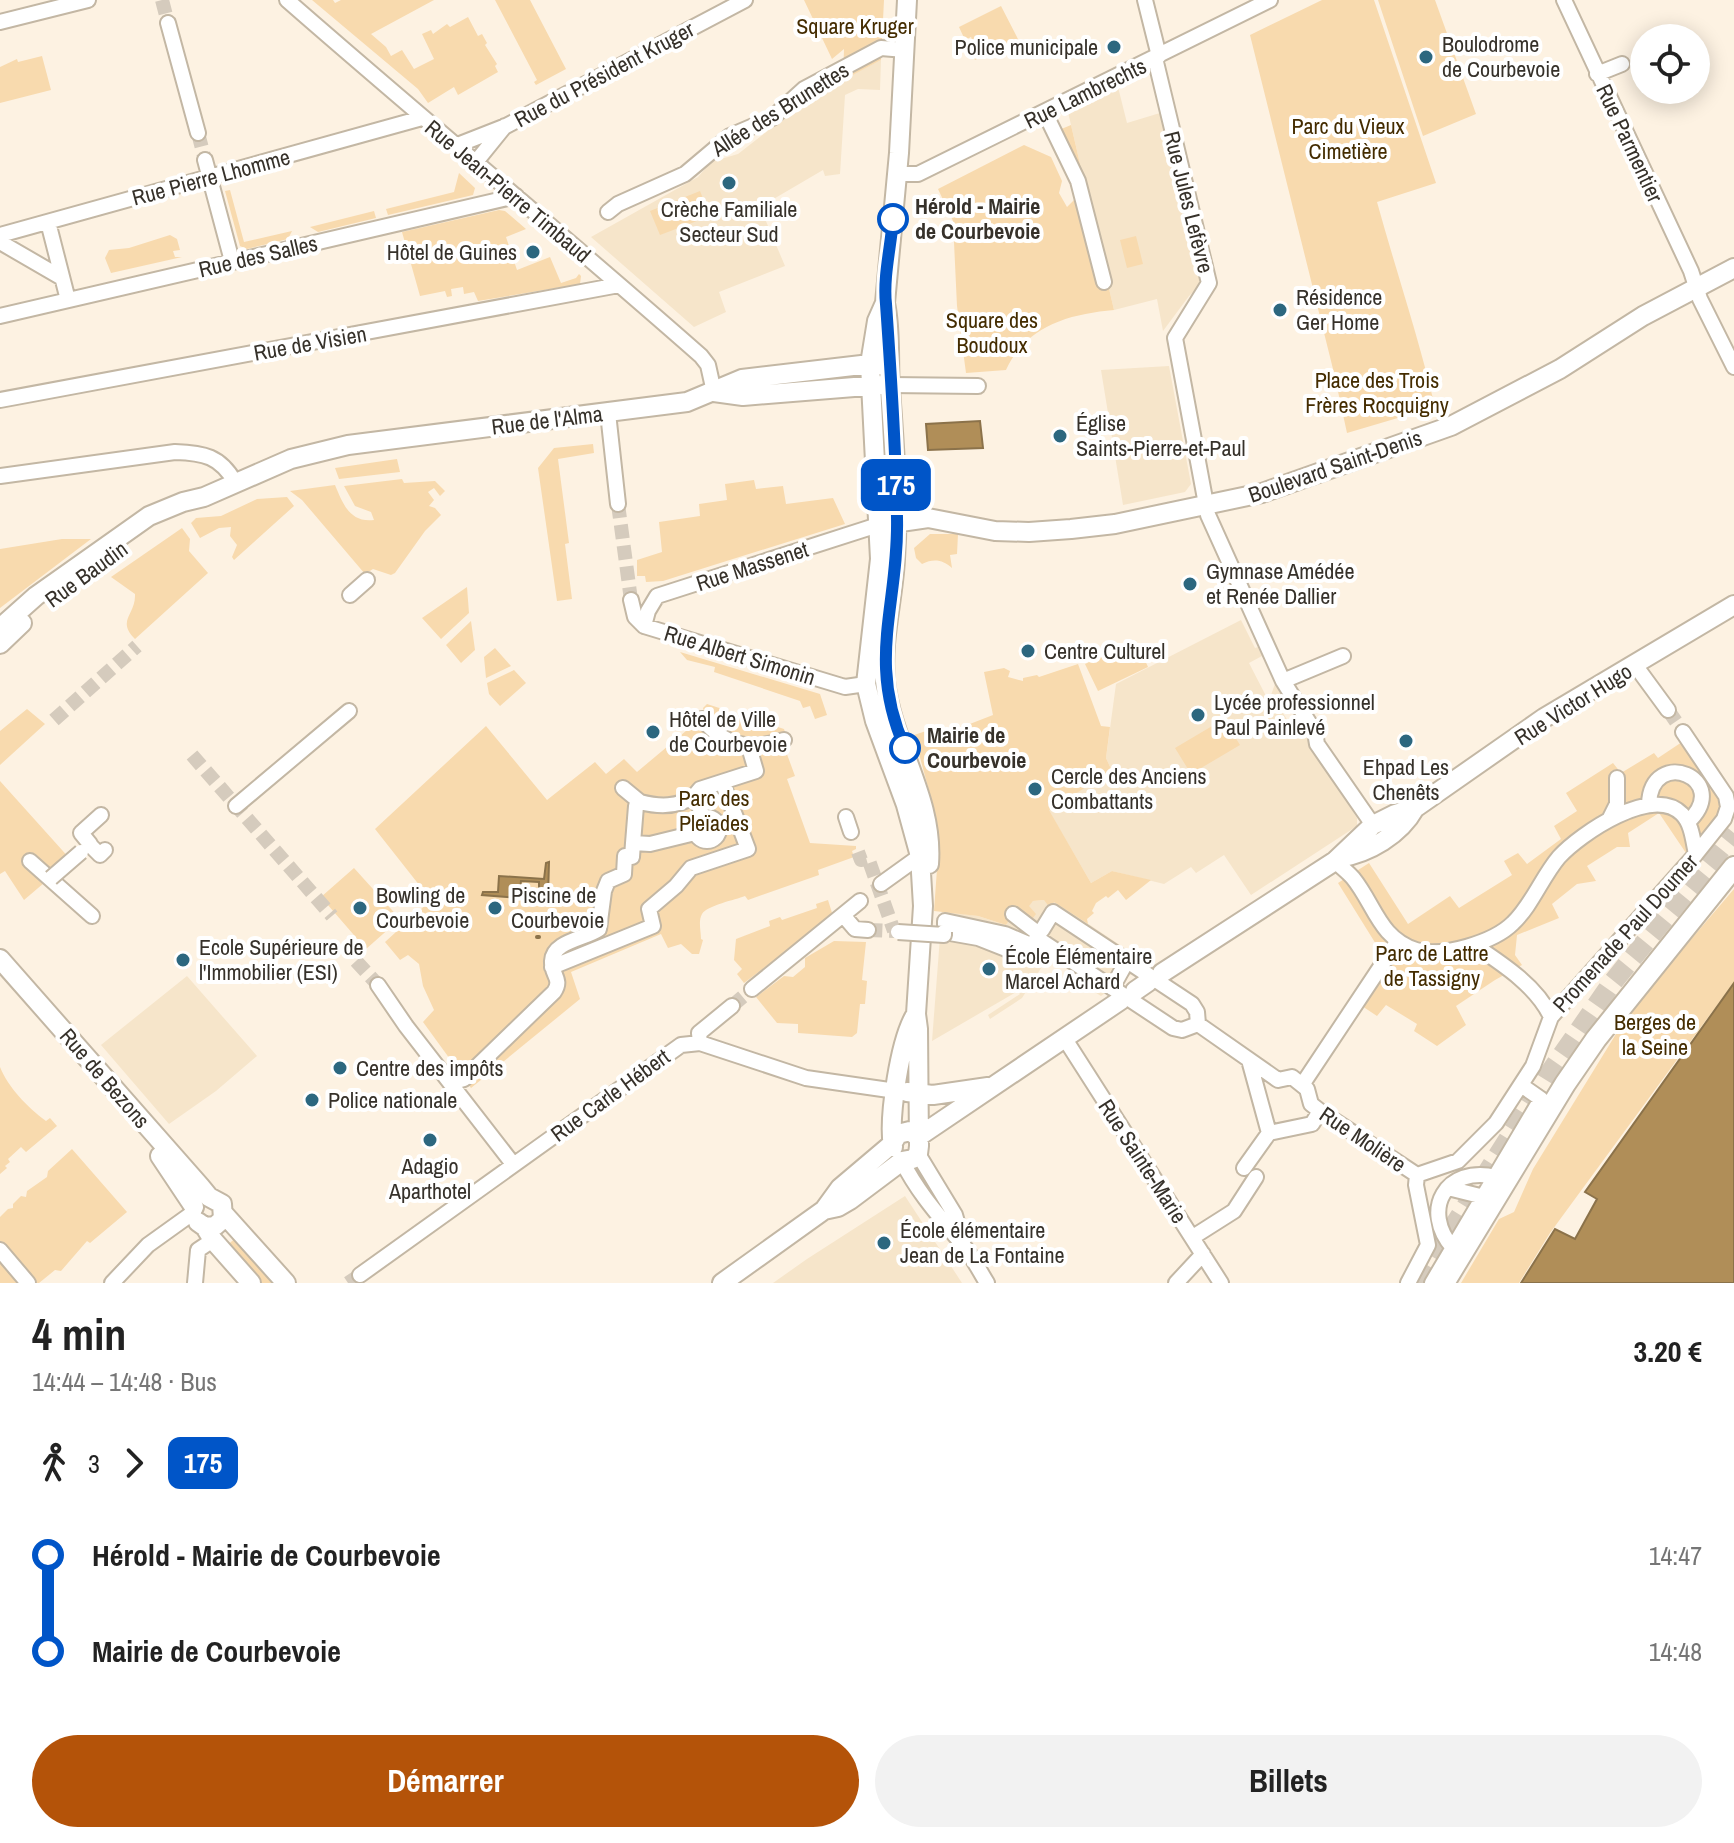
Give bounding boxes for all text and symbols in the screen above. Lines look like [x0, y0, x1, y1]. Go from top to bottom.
park label: Square Kruger [796, 11, 914, 41]
street label: Rue du Président Kruger [509, 14, 699, 134]
map controls [1630, 24, 1710, 104]
button: locate [1630, 24, 1710, 104]
place label: Boulodrome de Courbevoie [1442, 29, 1560, 84]
place label: Police municipale [955, 32, 1098, 62]
marker: Police municipale [1105, 38, 1123, 56]
marker: Boulodrome de Courbevoie [1417, 48, 1435, 66]
street label: Rue Lambrechts [1019, 51, 1151, 135]
street label: Allée des Brunettes [705, 55, 854, 164]
street label: Rue Parmentier [1589, 79, 1671, 207]
park label: Parc du Vieux Cimetière [1291, 111, 1405, 166]
street label: Rue Jean-Pierre Timbaud [419, 113, 597, 269]
street label: Rue Jules Lefèvre [1157, 128, 1221, 276]
street label: Rue Pierre Lhomme [129, 141, 293, 213]
marker: Crèche Familiale Secteur Sud [720, 174, 738, 192]
place label: Hérold - Mairie de Courbevoie [915, 191, 1040, 246]
place label: Crèche Familiale Secteur Sud [661, 194, 797, 249]
marker: Hérold - Mairie de Courbevoie [878, 204, 908, 234]
street label: Rue des Salles [196, 228, 320, 284]
place label: Hôtel de Guines [387, 237, 517, 267]
marker: Hôtel de Guines [524, 243, 542, 261]
place label: Résidence Ger Home [1296, 282, 1382, 337]
marker: Résidence Ger Home [1271, 301, 1289, 319]
park label: Square des Boudoux [946, 305, 1038, 360]
street label: Rue de Visien [251, 318, 369, 368]
park label: Place des Trois Frères Rocquigny [1305, 365, 1449, 420]
street label: Rue de l'Alma [490, 398, 604, 442]
place label: Église Saints-Pierre-et-Paul [1076, 408, 1245, 463]
street label: Boulevard Saint-Denis [1244, 422, 1426, 510]
marker: Église Saints-Pierre-et-Paul [1051, 427, 1069, 445]
line badge: 175 [850, 459, 942, 511]
text: 175 [877, 466, 915, 504]
street label: Rue Baudin [39, 534, 133, 614]
street label: Rue Massenet [692, 534, 812, 598]
place label: Gymnase Amédée et Renée Dallier [1206, 556, 1354, 611]
marker: Gymnase Amédée et Renée Dallier [1181, 575, 1199, 593]
street label: Rue Albert Simonin [661, 618, 819, 692]
place label: Centre Culturel [1044, 636, 1165, 666]
marker: Centre Culturel [1019, 642, 1037, 660]
street label: Rue Victor Hugo [1509, 656, 1637, 752]
place label: Lycée professionnel Paul Painlevé [1214, 687, 1375, 742]
place label: Hôtel de Ville de Courbevoie [669, 704, 787, 759]
marker: Lycée professionnel Paul Painlevé [1189, 706, 1207, 724]
place label: Mairie de Courbevoie [927, 720, 1026, 775]
marker: Hôtel de Ville de Courbevoie [644, 723, 662, 741]
marker: Ehpad Les Chenêts [1397, 732, 1415, 750]
marker: Mairie de Courbevoie [890, 733, 920, 763]
place label: Ehpad Les Chenêts [1363, 752, 1449, 807]
place label: Cercle des Anciens Combattants [1051, 761, 1206, 816]
marker: Cercle des Anciens Combattants [1026, 780, 1044, 798]
park label: Parc des Pleïades [678, 783, 750, 838]
street label: Promenade Paul Doumer [1546, 847, 1704, 1019]
place label: Bowling de Courbevoie [376, 880, 469, 935]
place label: Piscine de Courbevoie [511, 880, 604, 935]
marker: Bowling de Courbevoie [351, 899, 369, 917]
marker: Piscine de Courbevoie [486, 899, 504, 917]
place label: Ecole Supérieure de l'Immobilier (ESI) [199, 932, 363, 987]
park label: Parc de Lattre de Tassigny [1375, 938, 1489, 993]
place label: École Élémentaire Marcel Achard [1005, 941, 1152, 996]
marker: Ecole Supérieure de l'Immobilier (ESI) [174, 951, 192, 969]
marker: École Élémentaire Marcel Achard [980, 960, 998, 978]
park label: Berges de la Seine [1614, 1007, 1696, 1062]
street label: Rue de Bezons [53, 1022, 157, 1134]
street label: Rue Carle Hébert [544, 1042, 676, 1148]
place label: Centre des impôts [356, 1053, 503, 1083]
marker: Centre des impôts [331, 1059, 349, 1077]
place label: Police nationale [328, 1085, 457, 1115]
marker: Police nationale [303, 1091, 321, 1109]
street label: Rue Sainte-Marie [1092, 1093, 1194, 1229]
street label: Rue Molière [1314, 1099, 1412, 1179]
marker: Adagio Aparthotel [421, 1131, 439, 1149]
place label: Adagio Aparthotel [388, 1151, 471, 1206]
place label: École élémentaire Jean de La Fontaine [900, 1215, 1065, 1270]
marker: École élémentaire Jean de La Fontaine [875, 1234, 893, 1252]
text: 4 min [32, 1304, 126, 1364]
text: 3.20 € [1634, 1331, 1702, 1371]
text: 14:44 – 14:48 · Bus [32, 1364, 217, 1399]
icon: walk [32, 1441, 76, 1485]
icon: forward [112, 1441, 156, 1485]
text: 175 [184, 1444, 222, 1482]
text: 3 [88, 1446, 100, 1481]
text: Hérold - Mairie de Courbevoie [92, 1535, 441, 1575]
text: 14:47 [1649, 1538, 1702, 1573]
text: Mairie de Courbevoie [92, 1631, 341, 1671]
text: 14:48 [1649, 1634, 1702, 1669]
button: Démarrer [32, 1735, 859, 1827]
button: Billets [875, 1735, 1702, 1827]

